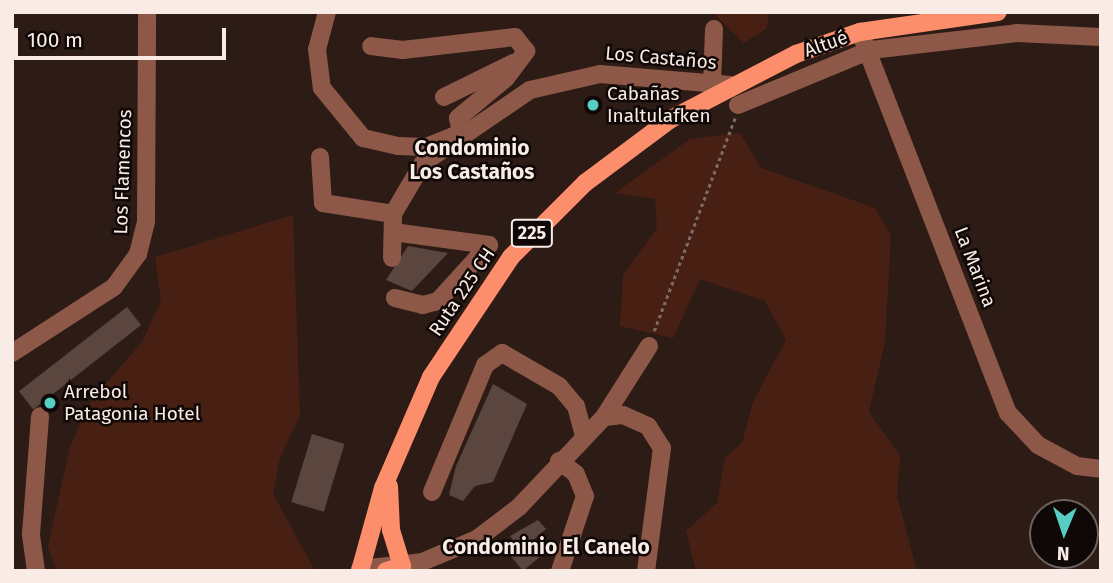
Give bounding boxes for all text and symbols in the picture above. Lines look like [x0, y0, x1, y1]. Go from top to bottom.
scale bar [18, 14, 229, 58]
street label: Altué [801, 26, 851, 62]
text: 100 m [27, 27, 83, 53]
street label: Los Castaños [604, 42, 718, 74]
place label: Cabañas Inaltulafken [607, 83, 711, 127]
marker: Cabañas Inaltulafken [585, 97, 601, 113]
street label: Los Flamencos [109, 109, 137, 235]
district label: Condominio Los Castaños [410, 135, 534, 185]
road number: 225 [509, 218, 555, 247]
street label: La Marina [949, 224, 1001, 310]
street label: Ruta 225 CH [424, 244, 500, 340]
place label: Arrebol Patagonia Hotel [64, 381, 200, 425]
marker: Arrebol Patagonia Hotel [42, 395, 58, 411]
north arrow [1029, 499, 1099, 569]
district label: Condominio El Canelo [442, 534, 650, 560]
text: N [1057, 542, 1070, 565]

